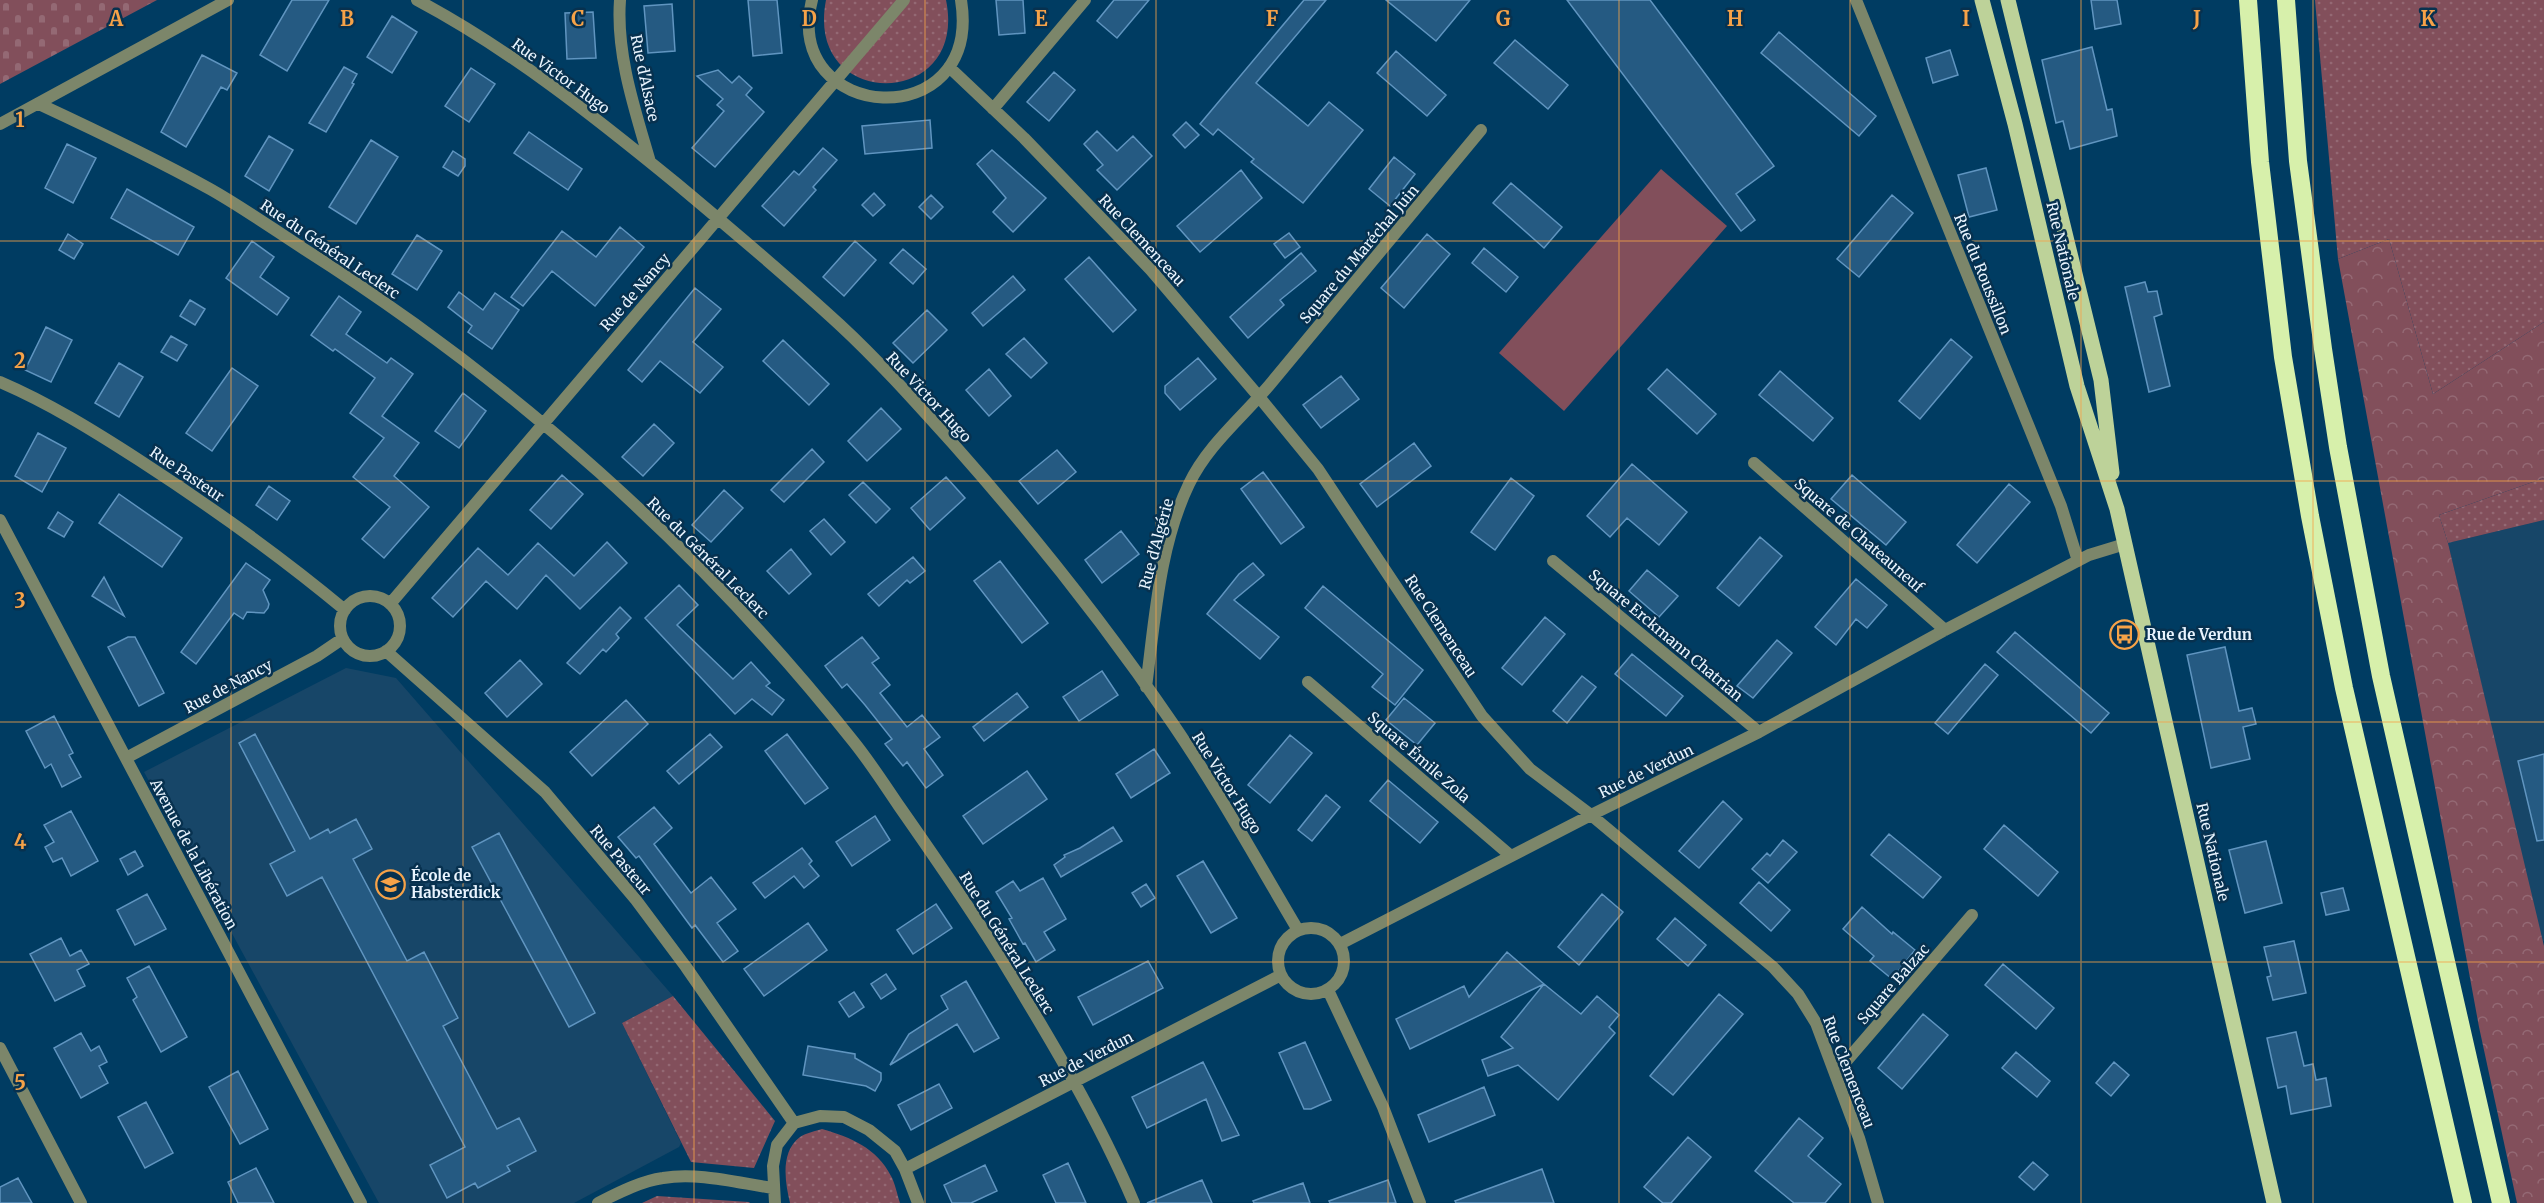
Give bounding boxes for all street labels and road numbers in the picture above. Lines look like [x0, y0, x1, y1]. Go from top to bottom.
street label: Rue d'Alsace [627, 33, 664, 123]
street label: Rue Victor Hugo [508, 34, 614, 118]
street label: Square du Maréchal Juin [1295, 181, 1423, 327]
street label: Rue Clemenceau [1095, 190, 1189, 290]
street label: Rue du Général Leclerc [257, 195, 404, 303]
street label: Rue Nationale [2042, 200, 2084, 302]
street label: Rue du Roussillon [1950, 211, 2016, 337]
street label: Rue de Nancy [596, 249, 674, 335]
street label: Rue Victor Hugo [882, 348, 976, 446]
street label: Rue Pasteur [146, 442, 228, 506]
street label: Square de Chateauneuf [1791, 474, 1928, 597]
street label: Rue du Général Leclerc [643, 493, 773, 623]
street label: Rue d'Algérie [1135, 496, 1177, 592]
street label: Square Erckmann Chatrian [1585, 565, 1747, 705]
street label: Rue Clemenceau [1401, 571, 1481, 681]
street label: Rue de Nancy [181, 655, 276, 717]
street label: Square Émile Zola [1364, 707, 1475, 807]
street label: Rue Victor Hugo [1188, 729, 1266, 838]
street label: Rue de Verdun [1596, 740, 1697, 802]
street label: Avenue de la Libération [146, 774, 242, 933]
street label: Rue Nationale [2192, 801, 2234, 903]
street label: Rue Pasteur [586, 821, 656, 899]
street label: Rue du Général Leclerc [955, 868, 1059, 1018]
street label: Square Balzac [1853, 939, 1933, 1028]
street label: Rue Clemenceau [1819, 1013, 1879, 1131]
street label: Rue de Verdun [1036, 1027, 1136, 1091]

